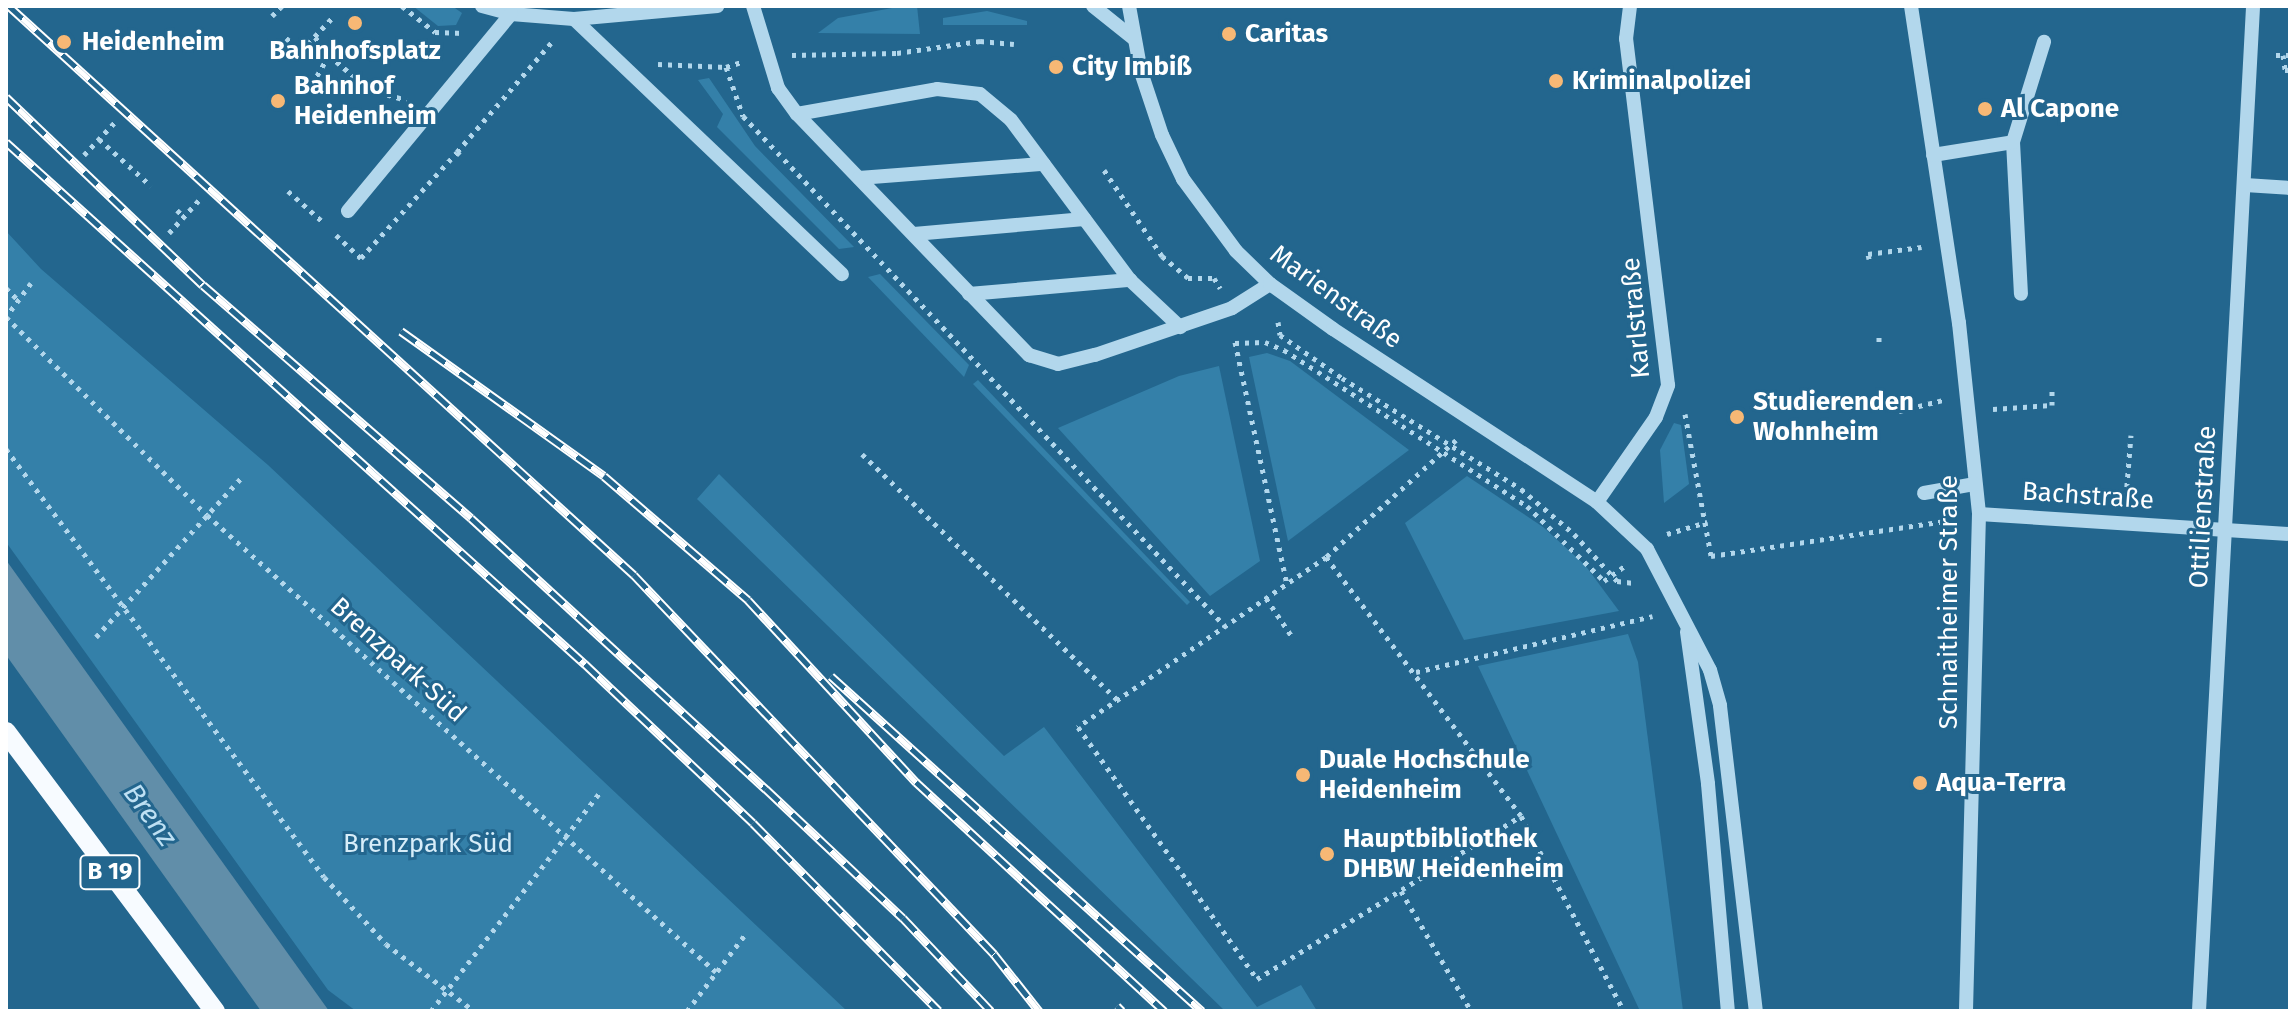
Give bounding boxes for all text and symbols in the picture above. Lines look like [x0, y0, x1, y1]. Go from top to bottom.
marker: Bahnhofsplatz [346, 14, 364, 32]
place label: Caritas [1245, 18, 1328, 50]
marker: Caritas [1220, 25, 1238, 43]
place label: Heidenheim [82, 26, 225, 58]
marker: Heidenheim [53, 31, 75, 53]
place label: Bahnhofsplatz [269, 35, 441, 67]
place label: City Imbiß [1072, 51, 1192, 83]
marker: City Imbiß [1047, 58, 1065, 76]
place label: Kriminalpolizei [1572, 65, 1751, 97]
place label: Bahnhof Heidenheim [294, 70, 437, 132]
marker: Kriminalpolizei [1547, 72, 1565, 90]
marker: Bahnhof Heidenheim [269, 92, 287, 110]
place label: Al Capone [2001, 93, 2119, 125]
marker: Al Capone [1976, 100, 1994, 118]
street label: Marienstraße [1264, 239, 1408, 355]
street label: Karlstraße [1615, 256, 1657, 380]
place label: Studierenden Wohnheim [1753, 386, 1914, 448]
marker: Studierenden Wohnheim [1728, 408, 1746, 426]
street label: Ottilienstraße [2183, 425, 2223, 589]
street label: Schnaitheimer Straße [1933, 475, 1965, 729]
street label: Bachstraße [2021, 476, 2155, 516]
street label: Brenzpark-Süd [324, 591, 472, 729]
place label: Duale Hochschule Heidenheim [1319, 744, 1530, 806]
marker: Duale Hochschule Heidenheim [1294, 766, 1312, 784]
place label: Aqua-Terra [1936, 767, 2066, 799]
marker: Aqua-Terra [1911, 774, 1929, 792]
water label: Brenz [116, 777, 184, 853]
place label: Hauptbibliothek DHBW Heidenheim [1343, 823, 1564, 884]
park label: Brenzpark Süd [343, 828, 513, 860]
marker: Hauptbibliothek DHBW Heidenheim [1318, 845, 1336, 863]
road number: B 19 [78, 852, 142, 892]

